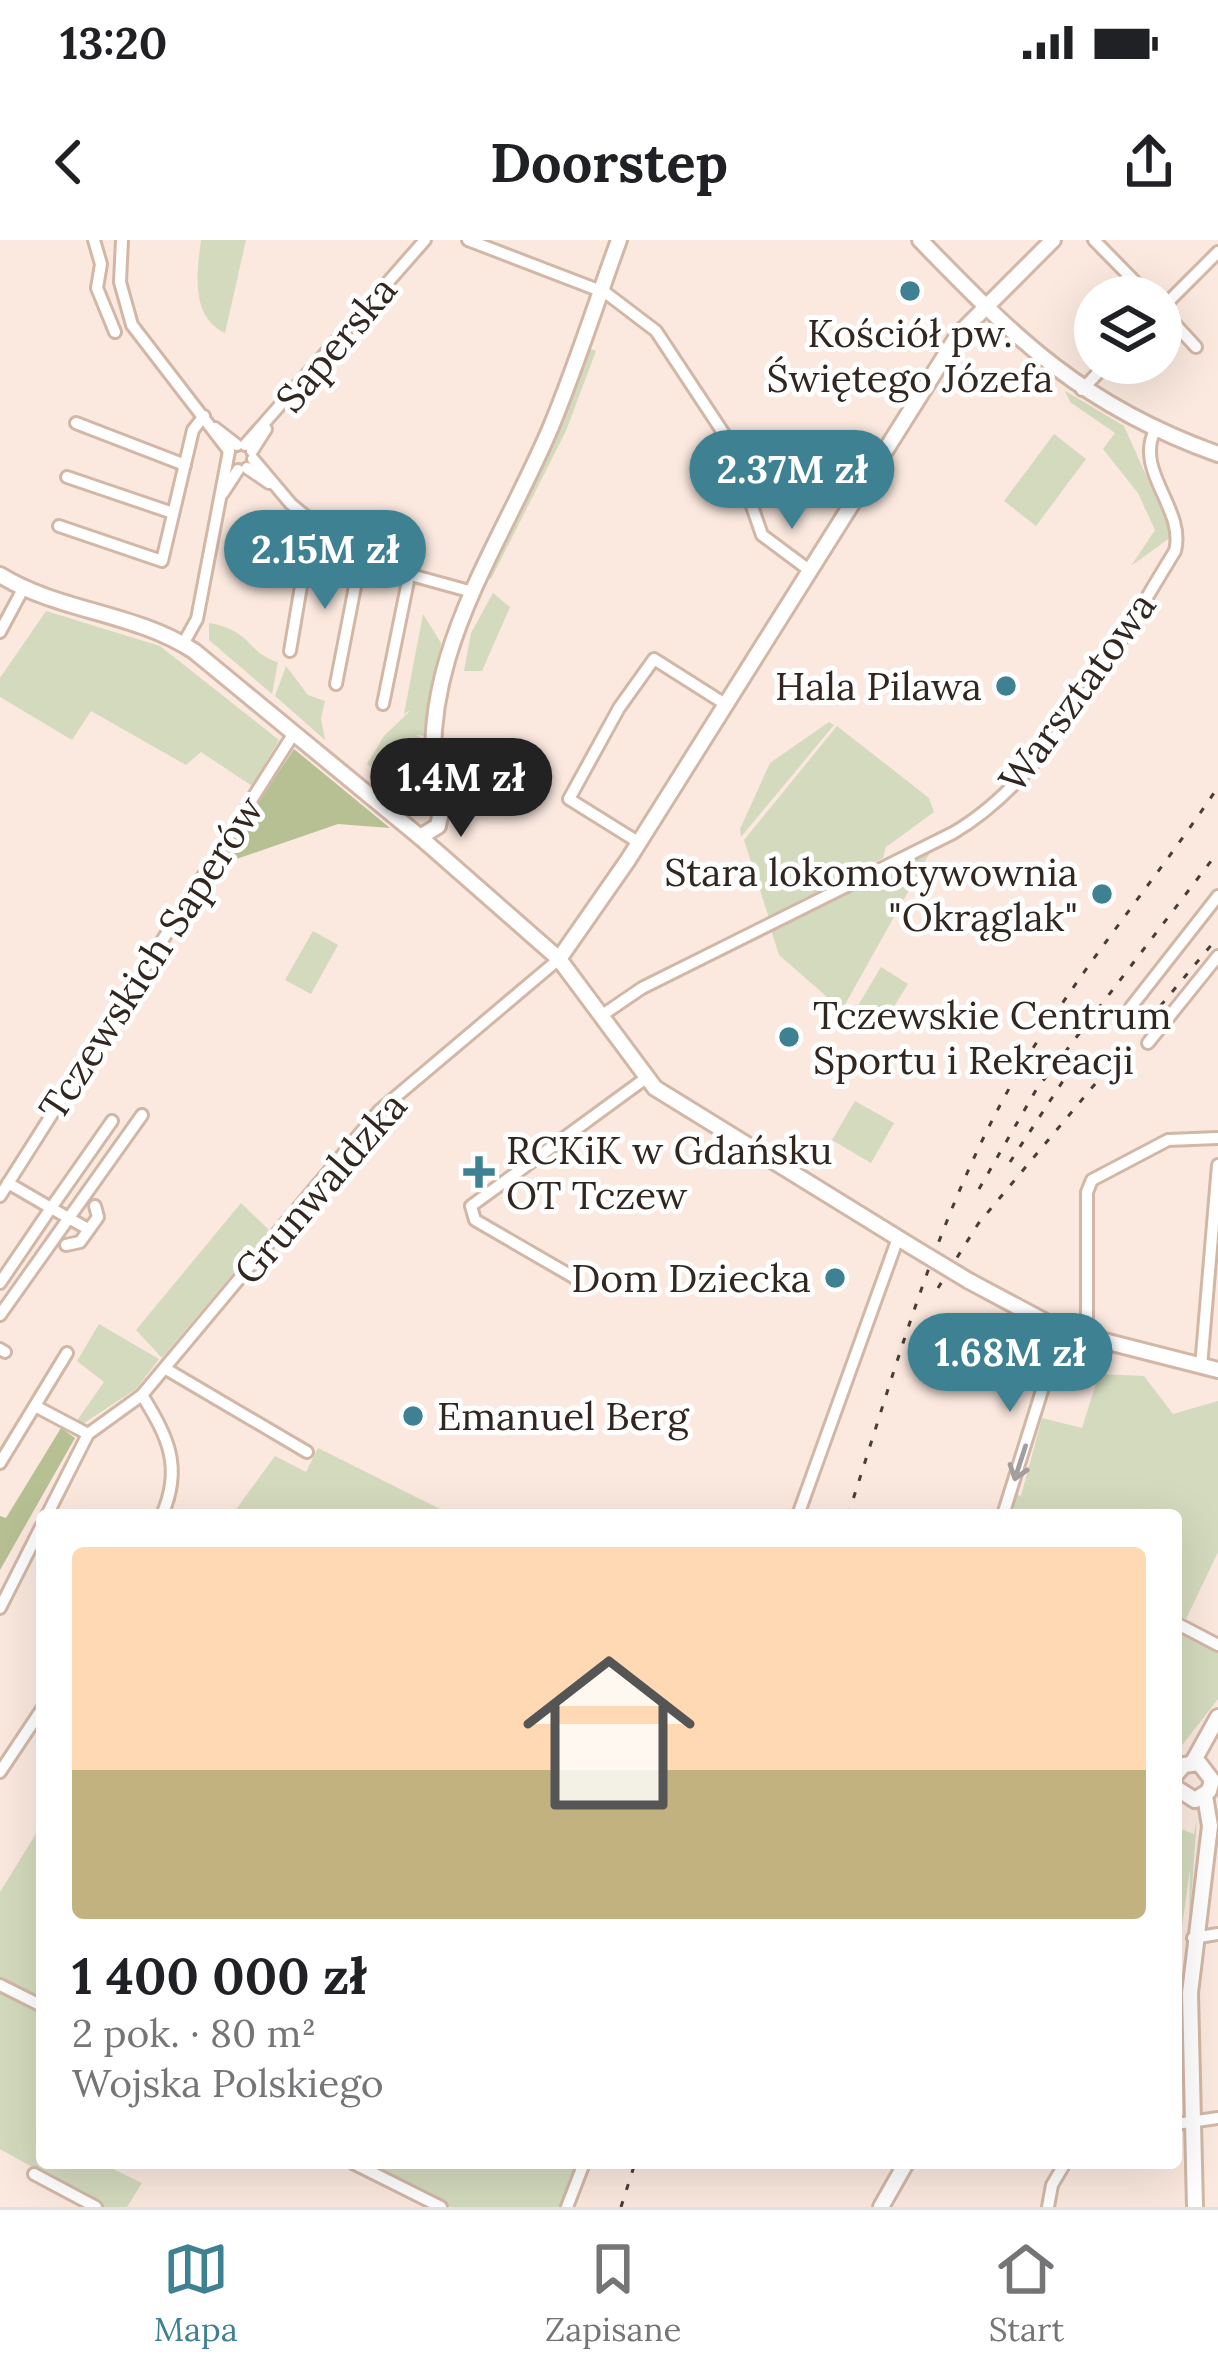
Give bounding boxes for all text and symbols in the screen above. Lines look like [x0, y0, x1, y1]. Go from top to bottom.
text: 13:20 [60, 14, 167, 71]
text: Doorstep [490, 128, 728, 197]
icon: back [36, 129, 102, 195]
icon: share [1116, 129, 1182, 195]
street label: Saperska [265, 266, 407, 422]
map controls [1074, 276, 1182, 384]
button: layers [1074, 276, 1182, 384]
marker: Kościół pw. Świętego Józefa [897, 278, 923, 304]
place label: Kościół pw. Świętego Józefa [767, 308, 1053, 403]
pin: 2.37M zł [668, 430, 916, 532]
text: 2.37M zł [716, 444, 868, 494]
pin: 2.15M zł [201, 510, 449, 612]
text: 2.15M zł [251, 524, 399, 574]
street label: Warsztatowa [987, 582, 1167, 802]
place label: Hala Pilawa [775, 661, 982, 711]
marker: Hala Pilawa [993, 673, 1019, 699]
pin: 1.4M zł [350, 738, 572, 840]
text: 1.4M zł [397, 752, 525, 802]
street label: Tczewskich Saperów [27, 786, 275, 1130]
place label: Stara lokomotywownia "Okrąglak" [664, 847, 1078, 942]
marker: Stara lokomotywownia "Okrąglak" [1089, 881, 1115, 907]
place label: Tczewskie Centrum Sportu i Rekreacji [813, 990, 1172, 1085]
marker: Tczewskie Centrum Sportu i Rekreacji [776, 1024, 802, 1050]
street label: Grunwaldzka [223, 1081, 417, 1295]
place label: RCKiK w Gdańsku OT Tczew [506, 1125, 833, 1220]
marker: RCKiK w Gdańsku OT Tczew [463, 1156, 495, 1188]
place label: Dom Dziecka [571, 1253, 811, 1303]
marker: Dom Dziecka [822, 1265, 848, 1291]
pin: 1.68M zł [886, 1313, 1134, 1415]
text: 1.68M zł [935, 1327, 1085, 1377]
place label: Emanuel Berg [437, 1391, 690, 1441]
marker: Emanuel Berg [400, 1403, 426, 1429]
one-way arrow [1007, 1443, 1029, 1481]
icon: home [501, 1625, 717, 1841]
text: 1 400 000 zł [72, 1943, 366, 2008]
text: 2 pok. · 80 m² [72, 2008, 316, 2058]
text: Wojska Polskiego [72, 2058, 384, 2108]
tab: Mapa [154, 2236, 238, 2350]
tab: Zapisane [545, 2236, 681, 2350]
tab: Start [989, 2236, 1064, 2350]

